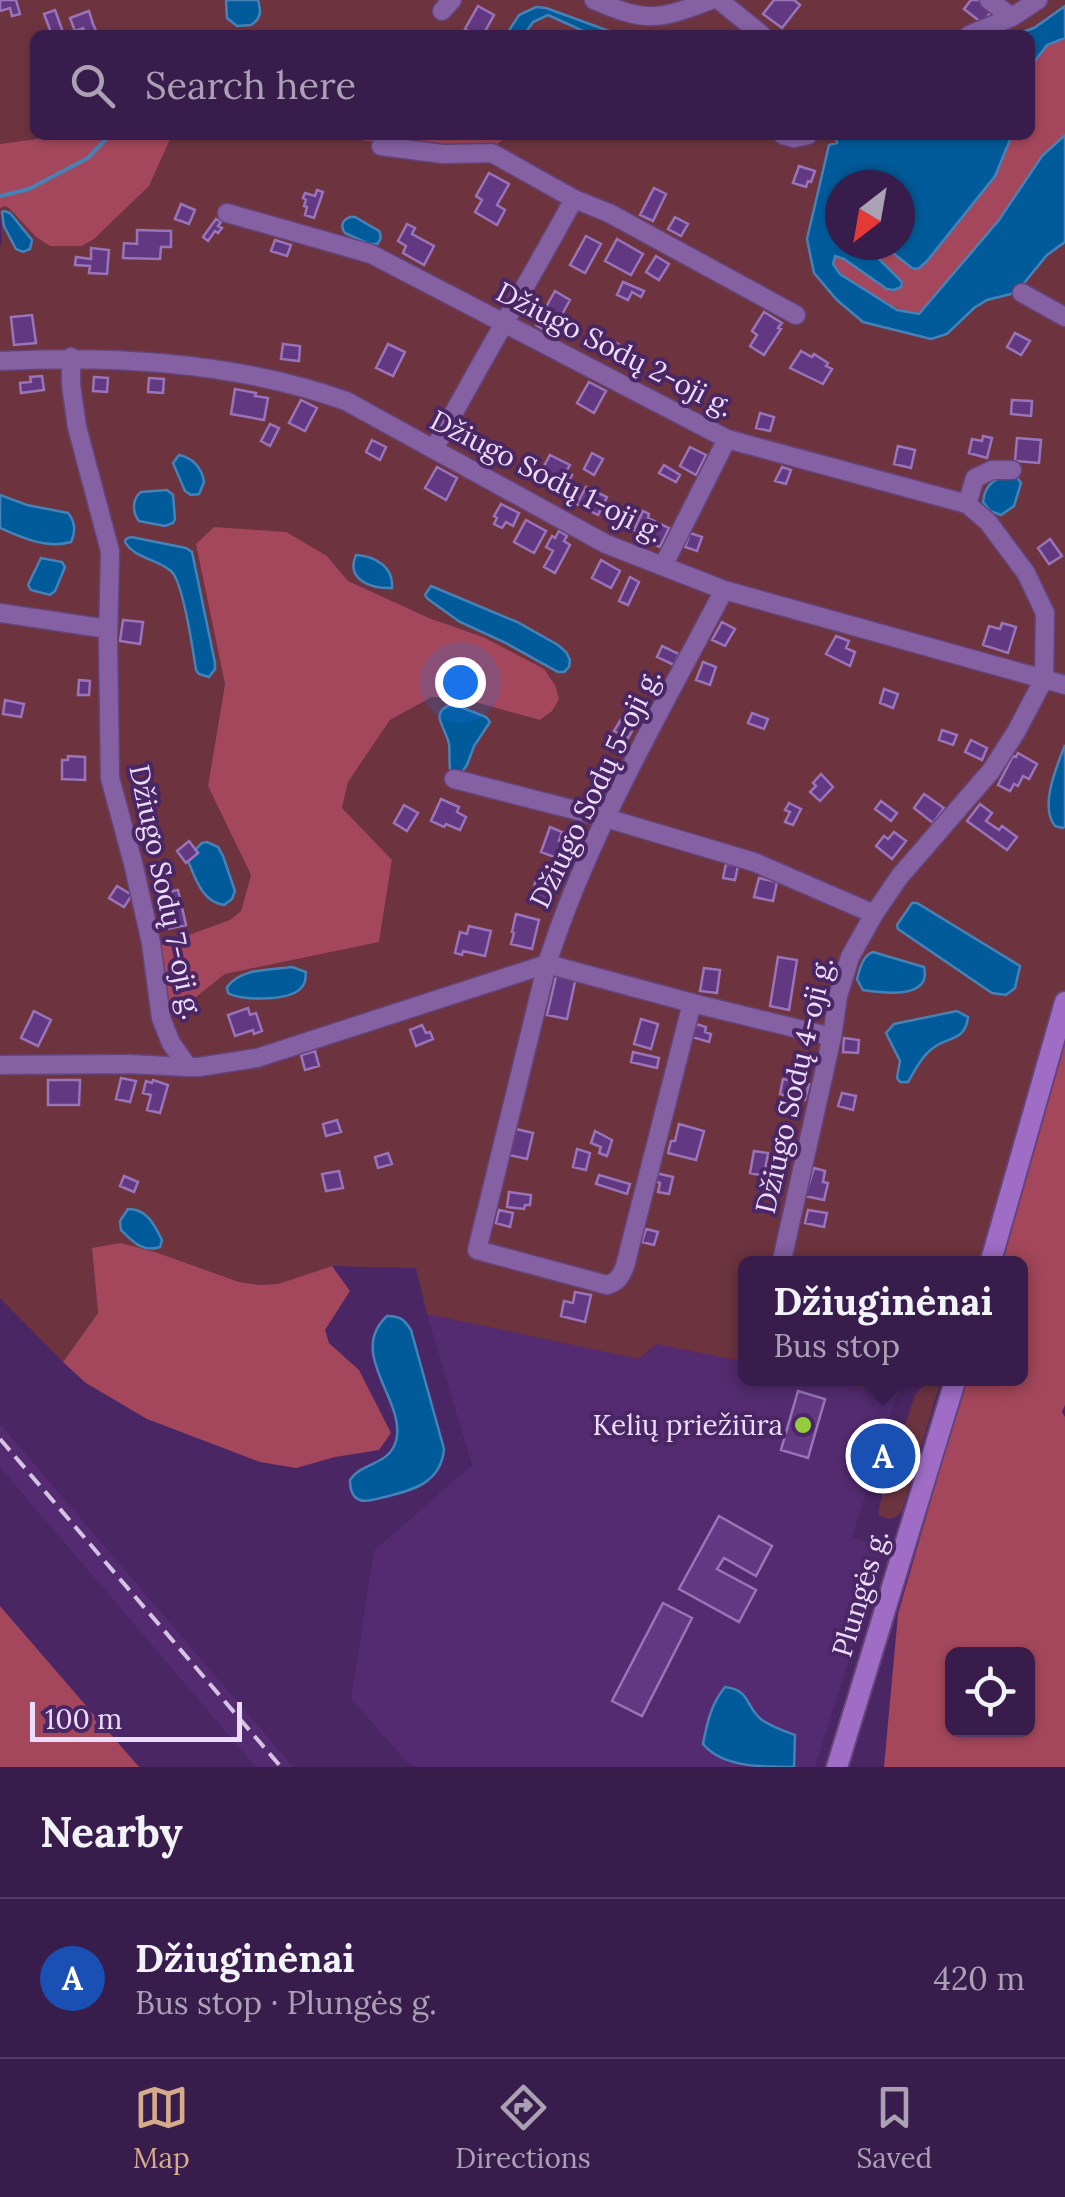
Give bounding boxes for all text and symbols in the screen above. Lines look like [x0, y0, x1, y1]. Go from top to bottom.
search box [30, 30, 1035, 140]
icon: search [65, 58, 120, 113]
text: Search here [145, 61, 356, 109]
north arrow [825, 170, 915, 260]
street label: Džiugo Sodų 2-oji g. [490, 274, 740, 424]
street label: Džiugo Sodų 1-oji g. [424, 402, 670, 550]
your location [435, 657, 486, 708]
street label: Džiugo Sodų 5-oji g. [521, 662, 669, 914]
street label: Džiugo Sodų 7-oji g. [121, 761, 211, 1023]
street label: Džiugo Sodų 4-oji g. [747, 953, 841, 1217]
popup [738, 1256, 1028, 1386]
text: Džiuginėnai [773, 1277, 993, 1325]
text: Bus stop [773, 1325, 900, 1366]
place label: Kelių priežiūra [592, 1407, 783, 1443]
marker: Kelių priežiūra [792, 1414, 814, 1436]
pin: A [850, 1418, 916, 1494]
street label: Plungės g. [824, 1525, 896, 1661]
map controls [945, 1647, 1035, 1737]
button: locate [945, 1647, 1035, 1737]
scale bar [30, 1697, 242, 1742]
text: 100 m [45, 1701, 122, 1737]
text: Nearby [40, 1805, 183, 1859]
text: Džiuginėnai [135, 1934, 355, 1982]
text: A [62, 1958, 83, 1999]
text: 420 m [934, 1958, 1025, 1999]
text: Bus stop · Plungės g. [135, 1982, 437, 2023]
tab: Map [133, 2080, 190, 2176]
tab: Directions [455, 2080, 591, 2176]
tab: Saved [856, 2080, 932, 2176]

